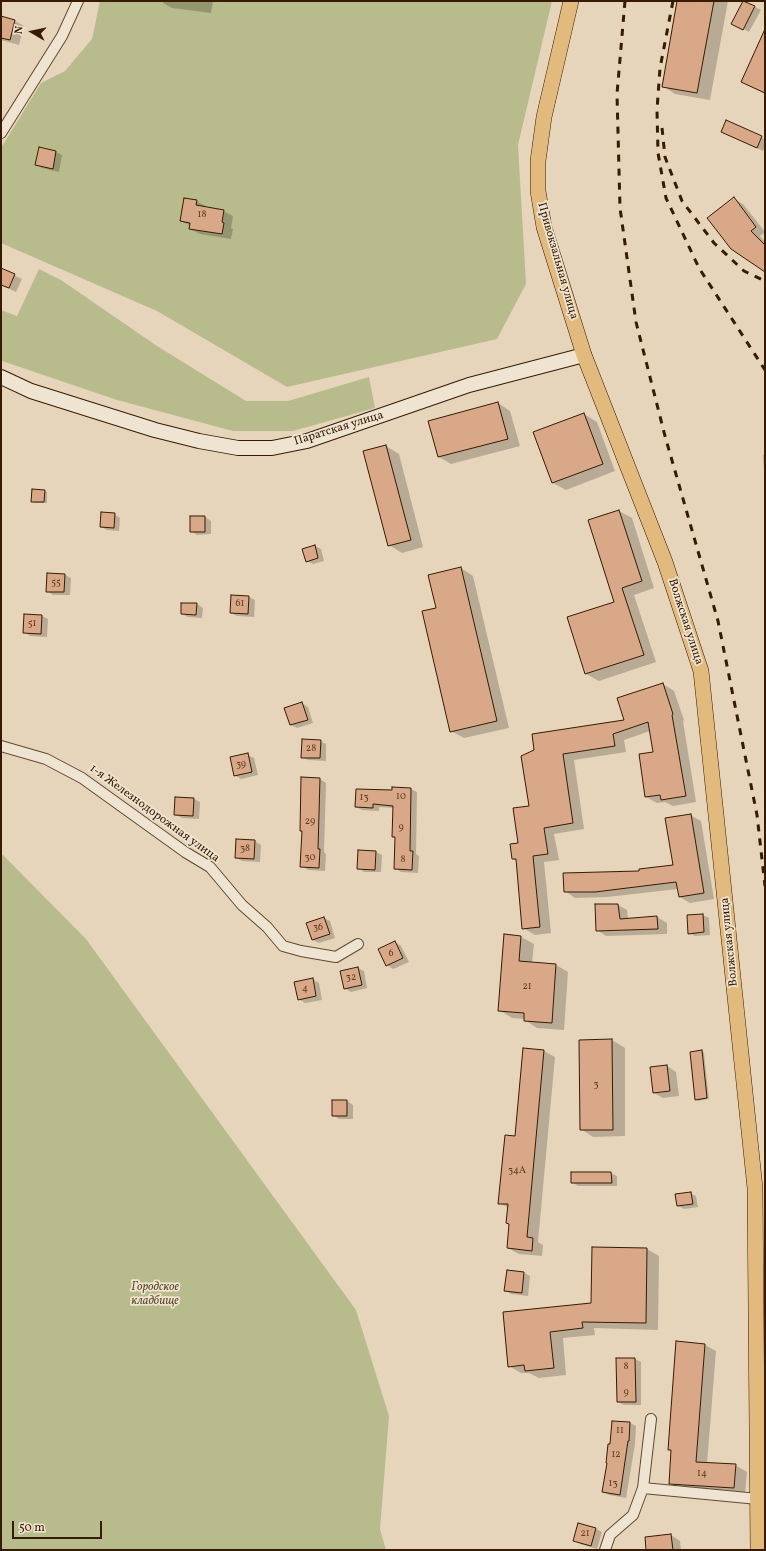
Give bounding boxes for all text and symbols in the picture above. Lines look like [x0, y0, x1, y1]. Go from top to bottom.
north arrow [12, 12, 52, 52]
text: N [12, 25, 28, 35]
street label: Привокзальная улица [533, 201, 581, 321]
house number: 18 [198, 209, 206, 221]
street label: Паратская улица [293, 409, 385, 449]
house number: 55 [51, 577, 61, 589]
street label: Волжская улица [664, 577, 706, 667]
house number: 61 [236, 598, 244, 610]
house number: 51 [28, 618, 36, 630]
house number: 28 [306, 743, 316, 755]
house number: 39 [236, 759, 246, 771]
street label: 1-я Железнодорожная улица [86, 762, 222, 866]
house number: 10 [396, 791, 406, 803]
house number: 13 [359, 792, 369, 804]
house number: 29 [305, 816, 315, 828]
house number: 9 [398, 822, 404, 834]
house number: 38 [240, 843, 250, 855]
house number: 30 [305, 852, 315, 864]
house number: 8 [400, 854, 406, 866]
street label: Волжская улица [718, 897, 742, 987]
house number: 36 [313, 922, 323, 934]
house number: 6 [388, 948, 394, 960]
house number: 32 [346, 972, 356, 984]
house number: 21 [522, 981, 532, 993]
house number: 4 [302, 983, 308, 995]
house number: 3 [593, 1079, 599, 1091]
house number: 34А [508, 1165, 526, 1177]
park label: Городское кладбище [131, 1281, 179, 1309]
house number: 8 [623, 1361, 629, 1373]
house number: 9 [623, 1387, 629, 1399]
house number: 11 [616, 1425, 624, 1437]
house number: 12 [611, 1449, 621, 1461]
house number: 14 [697, 1468, 707, 1480]
house number: 13 [608, 1478, 618, 1490]
scale bar [14, 1513, 104, 1539]
text: 50 m [19, 1520, 45, 1536]
house number: 21 [580, 1528, 590, 1540]

